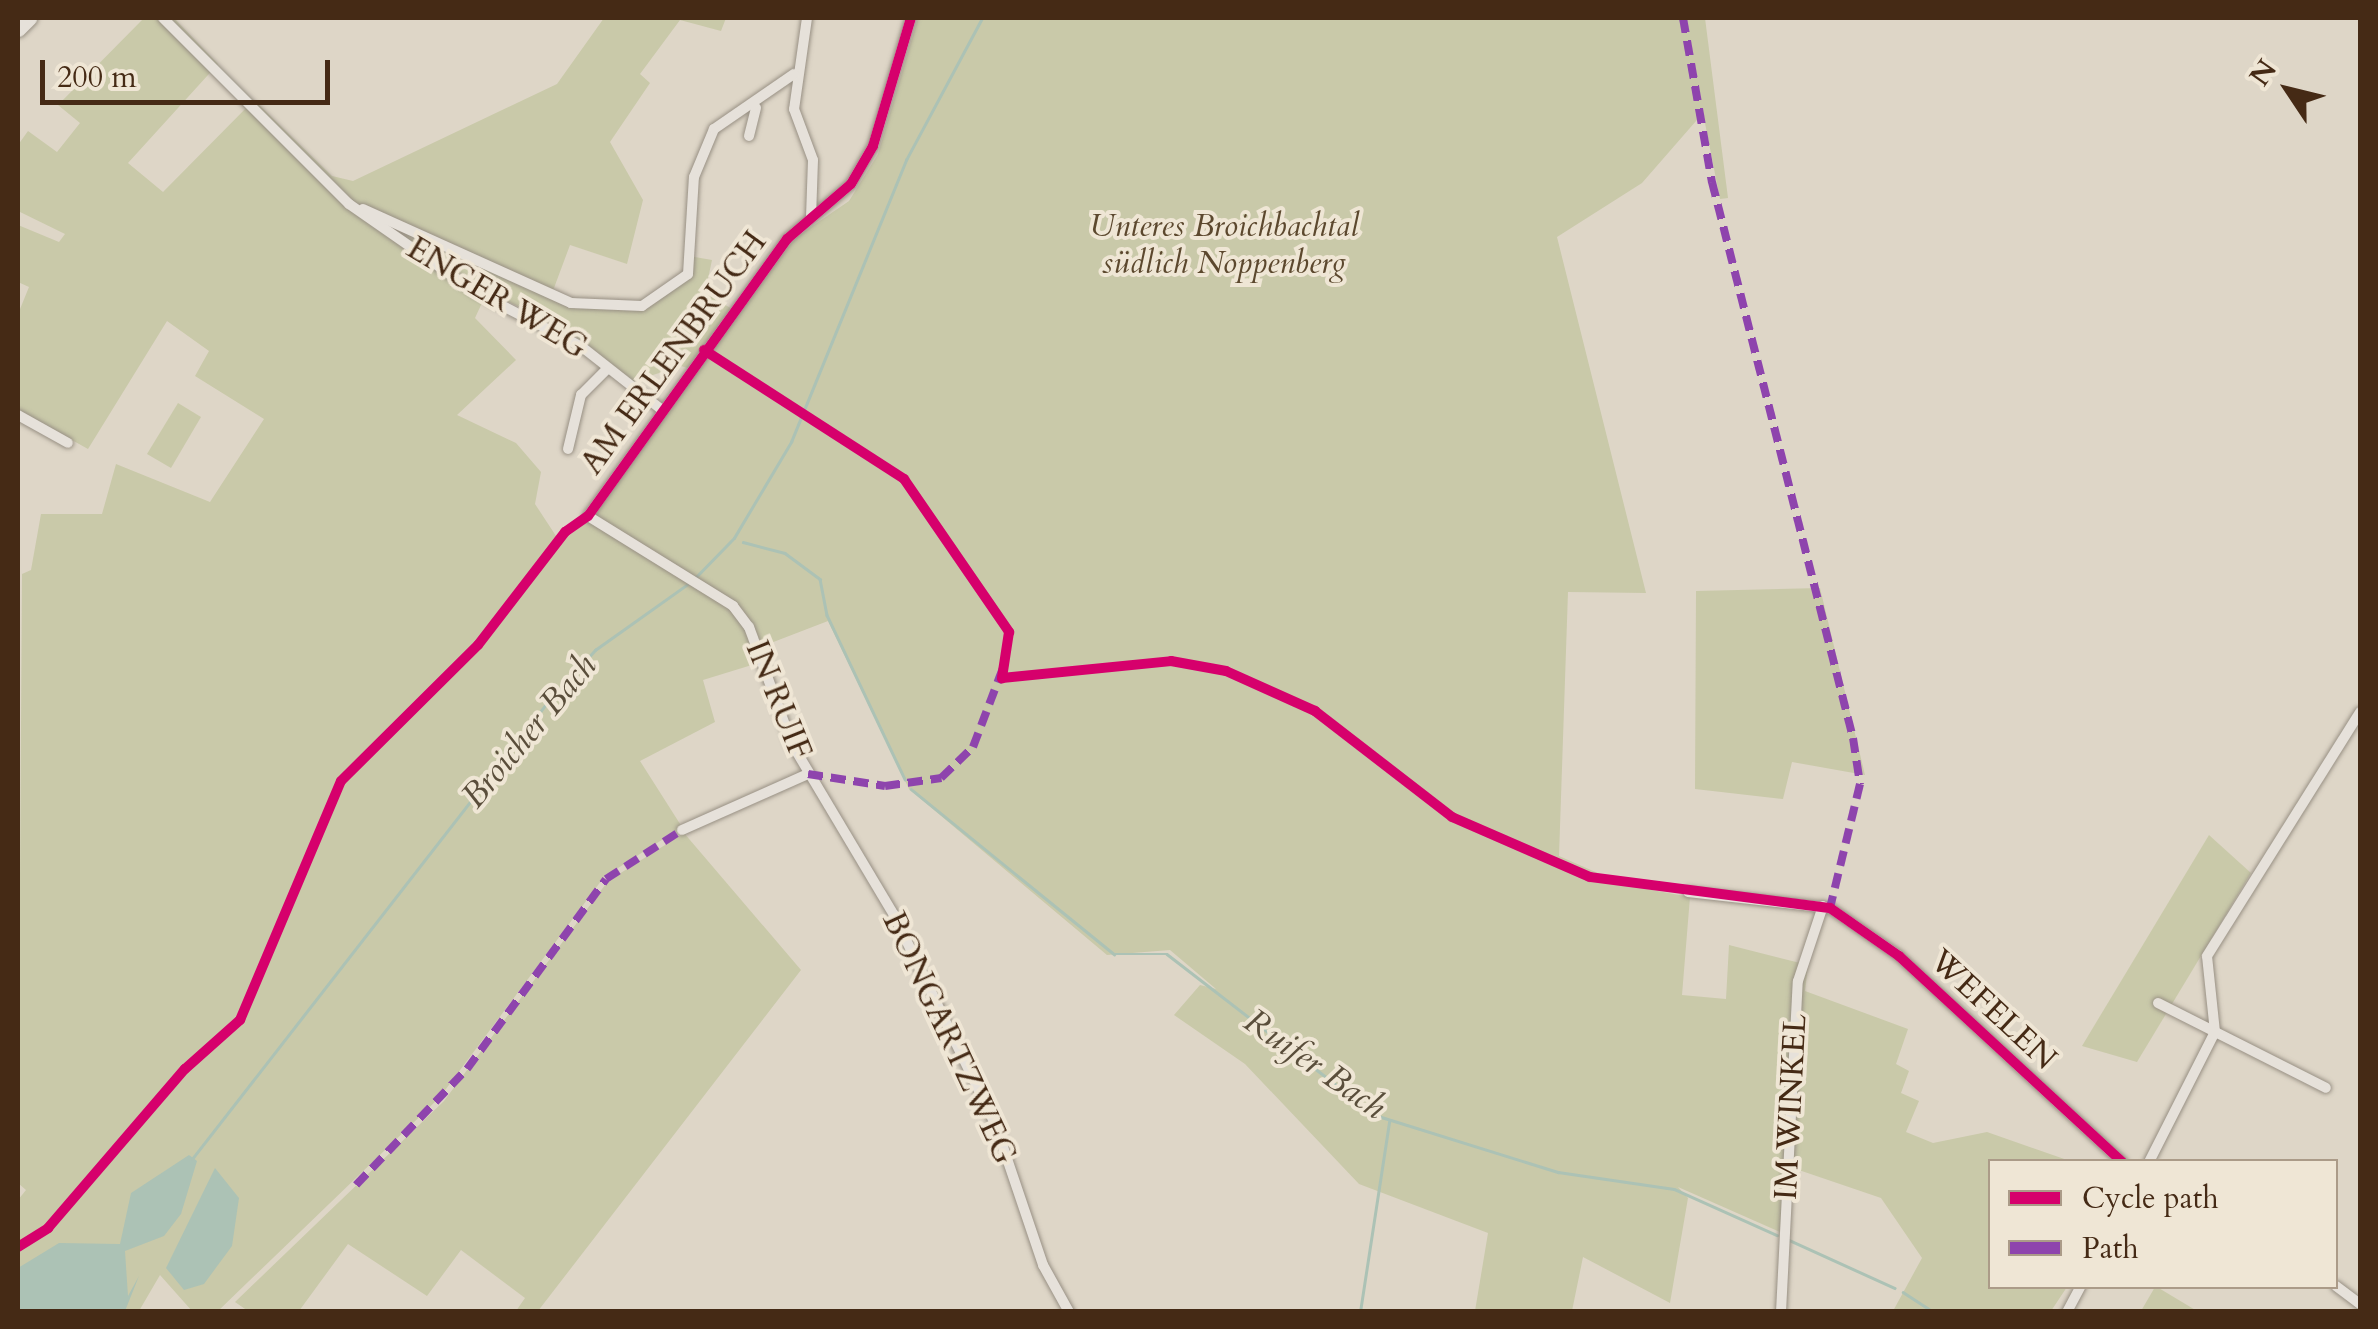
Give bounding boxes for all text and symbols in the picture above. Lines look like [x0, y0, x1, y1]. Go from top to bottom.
scale bar [45, 40, 335, 102]
north arrow [2238, 40, 2338, 140]
text: N [2241, 52, 2286, 94]
text: 200 m [57, 57, 137, 98]
park label: Unteres Broichbachtal südlich Noppenberg [1089, 208, 1359, 283]
street label: AM ERLENBRUCH [573, 224, 775, 482]
street label: ENGER WEG [400, 229, 594, 367]
street label: IN RUIF [737, 635, 819, 765]
water label: Broicher Bach [453, 646, 605, 816]
street label: BONGARTZWEG [874, 906, 1024, 1170]
street label: WEFELEN [1922, 942, 2064, 1078]
water label: Ruifer Bach [1236, 1000, 1394, 1128]
street label: IM WINKEL [1767, 1013, 1815, 1201]
legend [1988, 1159, 2338, 1289]
text: Cycle path [2082, 1178, 2219, 1219]
text: Path [2082, 1228, 2139, 1269]

